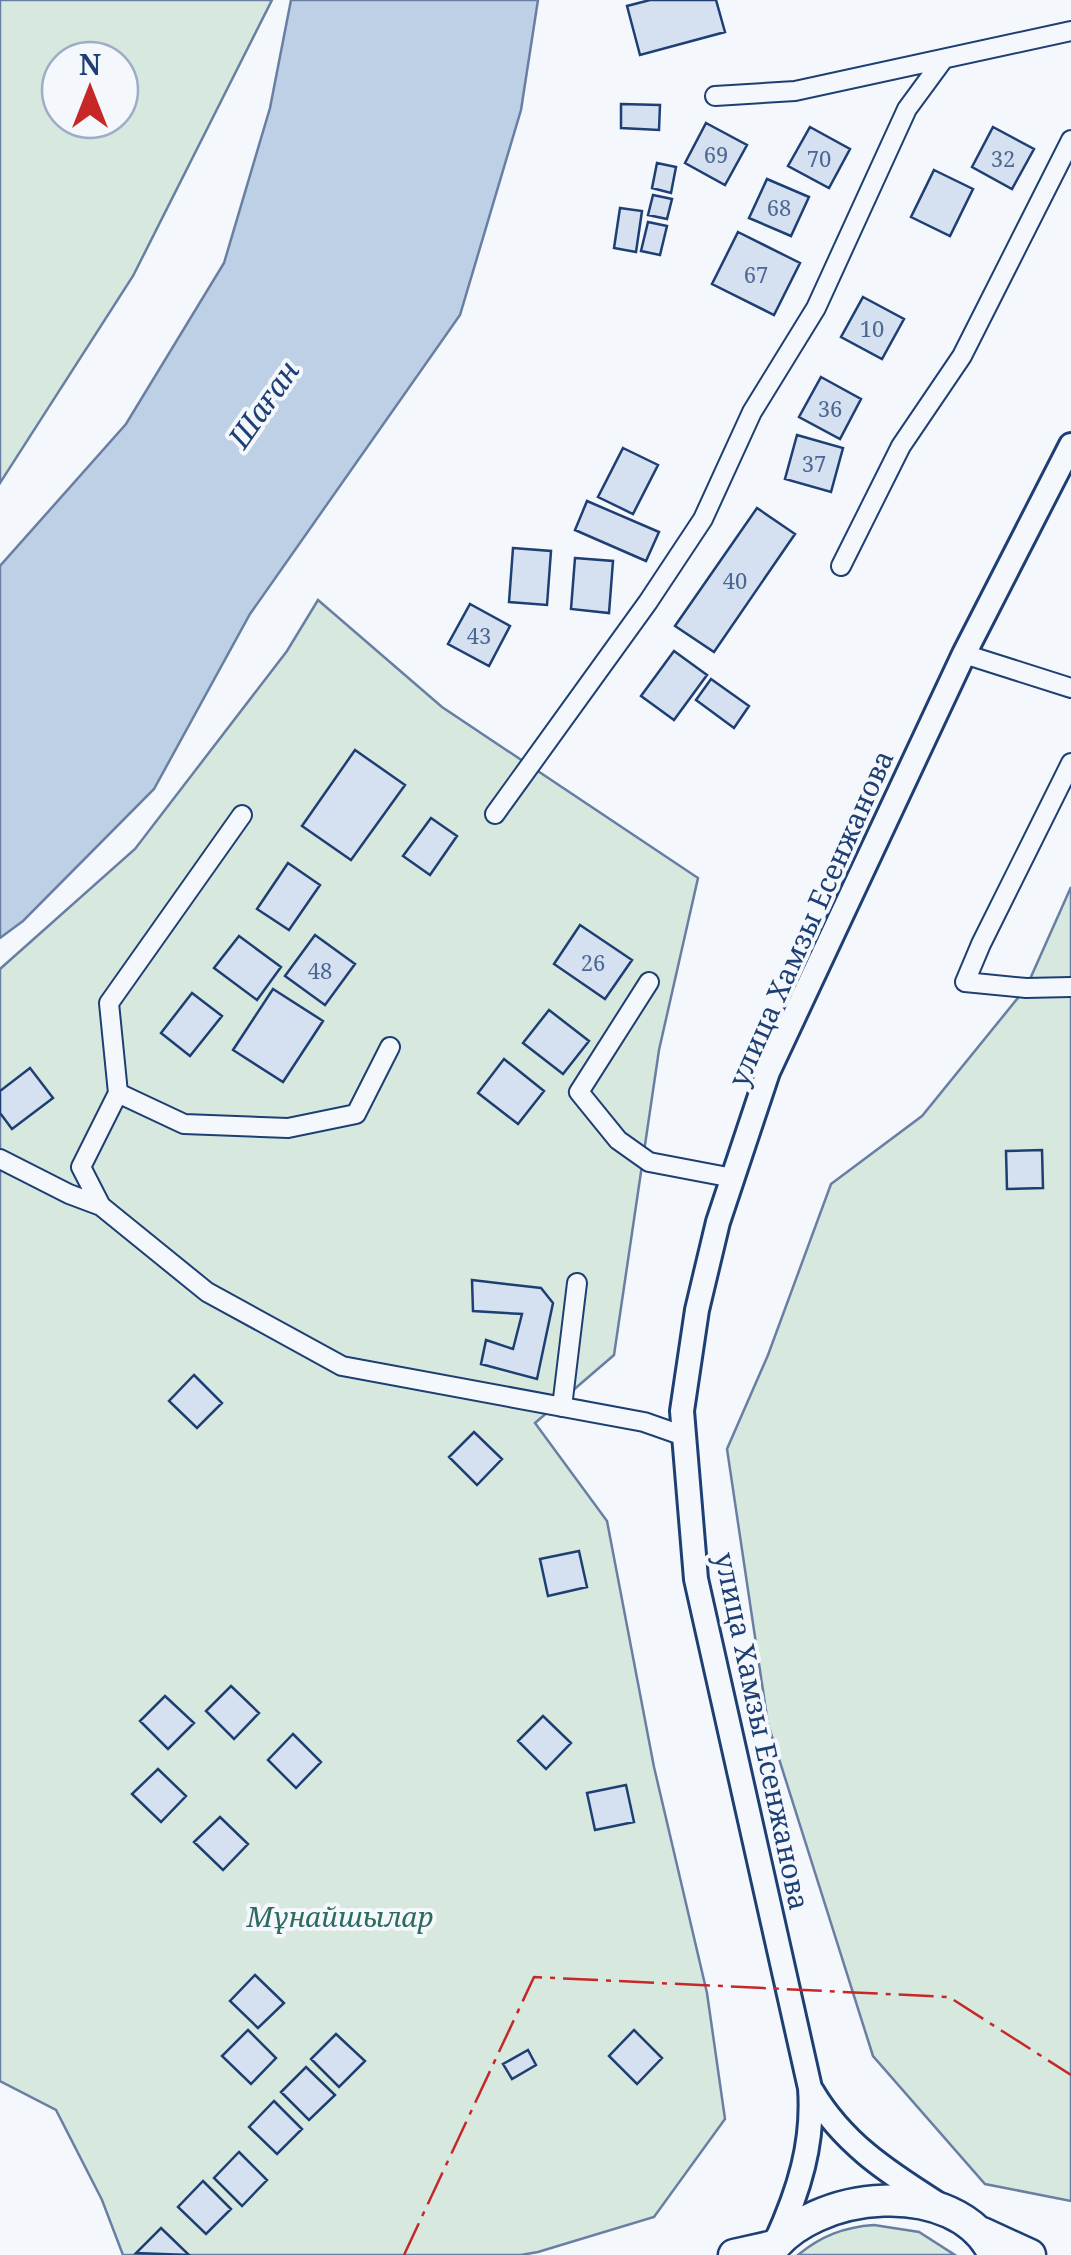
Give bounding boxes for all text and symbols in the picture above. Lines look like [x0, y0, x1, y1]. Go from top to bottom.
north arrow [40, 40, 140, 140]
text: N [79, 45, 101, 83]
house number: 69 [704, 139, 728, 169]
house number: 70 [807, 143, 831, 173]
house number: 32 [991, 143, 1015, 173]
house number: 68 [767, 192, 791, 222]
house number: 67 [744, 259, 768, 289]
house number: 10 [860, 313, 884, 343]
water label: Шаған [218, 352, 308, 457]
house number: 36 [818, 393, 842, 423]
house number: 37 [802, 448, 826, 478]
house number: 40 [723, 565, 747, 595]
house number: 43 [467, 620, 491, 650]
street label: улица Хамзы Есенжанова [718, 744, 902, 1092]
house number: 26 [581, 947, 605, 977]
house number: 48 [308, 955, 332, 985]
street label: улица Хамзы Есенжанова [706, 1549, 820, 1913]
park label: Мұнайшылар [246, 1897, 434, 1935]

